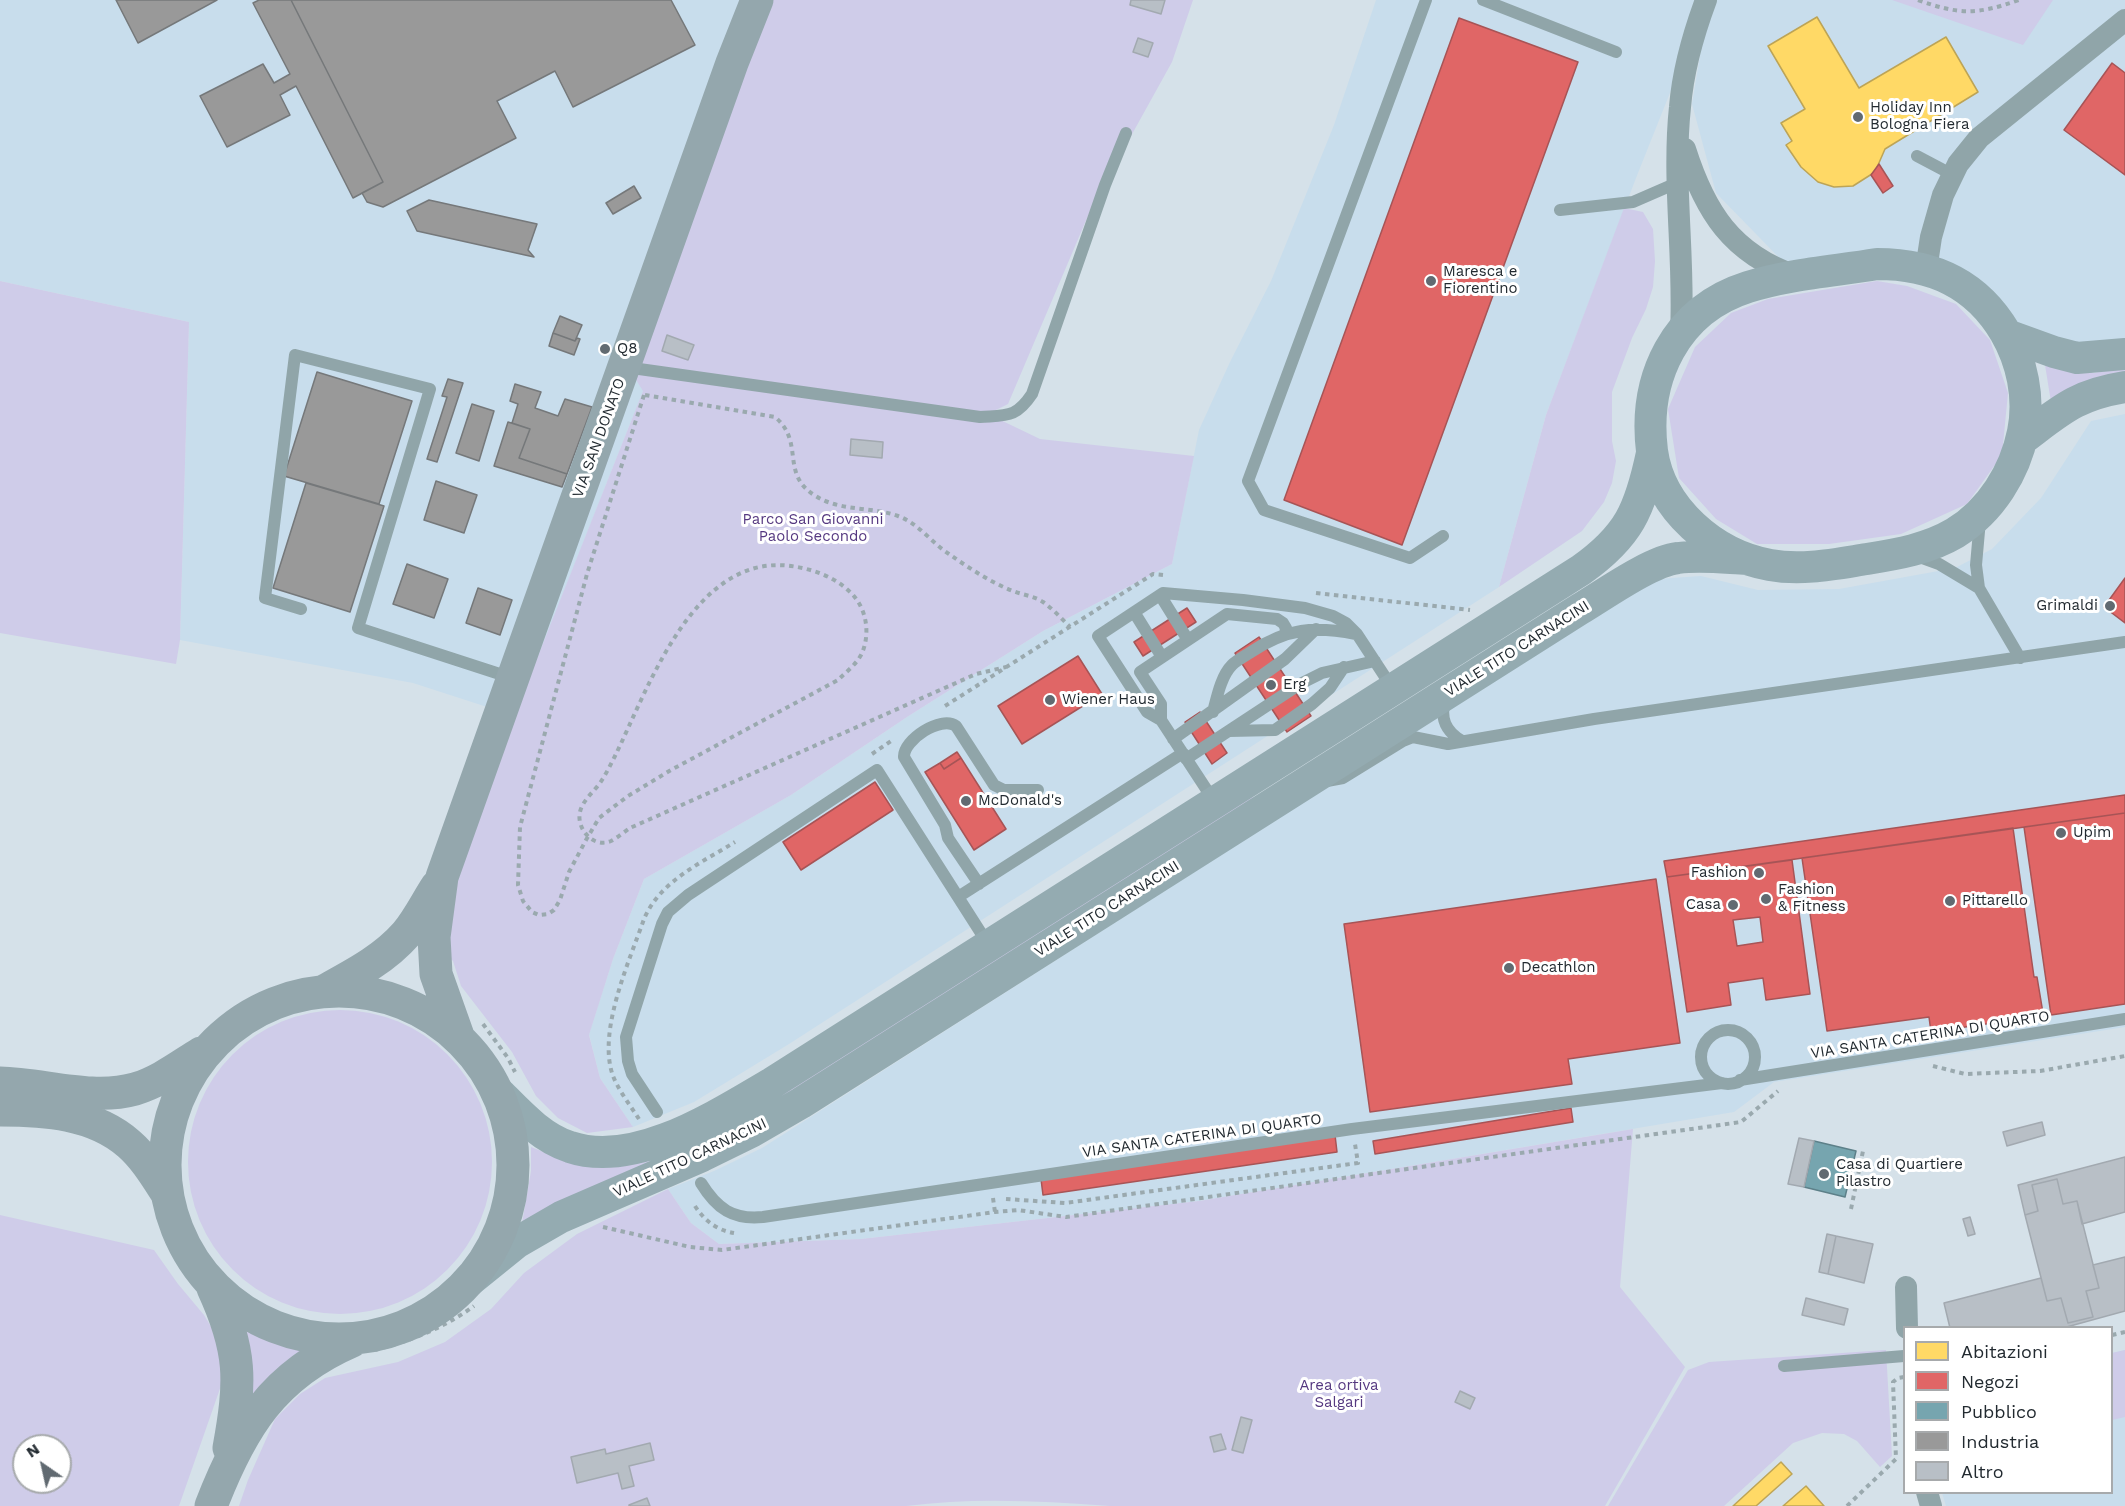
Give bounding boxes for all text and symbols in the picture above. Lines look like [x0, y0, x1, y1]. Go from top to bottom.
place label: Holiday Inn Bologna Fiera [1870, 99, 1969, 134]
marker: Holiday Inn Bologna Fiera [1851, 110, 1865, 124]
place label: Maresca e Fiorentino [1443, 263, 1517, 298]
marker: Maresca e Fiorentino [1424, 274, 1438, 288]
place label: Q8 [617, 340, 637, 358]
marker: Q8 [598, 342, 612, 356]
street label: VIA SAN DONATO [569, 376, 629, 500]
park label: Parco San Giovanni Paolo Secondo [743, 511, 883, 546]
street label: VIALE TITO CARNACINI [1441, 597, 1593, 701]
place label: Grimaldi [2036, 597, 2098, 615]
marker: Grimaldi [2103, 599, 2117, 613]
place label: Erg [1283, 676, 1306, 694]
marker: Erg [1264, 678, 1278, 692]
place label: Wiener Haus [1062, 691, 1155, 709]
marker: Wiener Haus [1043, 693, 1057, 707]
place label: McDonald's [978, 792, 1062, 810]
marker: McDonald's [959, 794, 973, 808]
place label: Upim [2073, 824, 2111, 842]
marker: Upim [2054, 826, 2068, 840]
street label: VIALE TITO CARNACINI [1031, 857, 1183, 961]
place label: Fashion [1691, 864, 1747, 882]
marker: Fashion [1752, 866, 1766, 880]
place label: Fashion & Fitness [1778, 881, 1846, 916]
marker: Fashion & Fitness [1759, 892, 1773, 906]
place label: Pittarello [1962, 892, 2028, 910]
marker: Pittarello [1943, 894, 1957, 908]
place label: Casa [1686, 896, 1721, 914]
marker: Casa [1726, 898, 1740, 912]
place label: Decathlon [1521, 959, 1596, 977]
marker: Decathlon [1502, 961, 1516, 975]
street label: VIA SANTA CATERINA DI QUARTO [1809, 1007, 2051, 1063]
street label: VIA SANTA CATERINA DI QUARTO [1081, 1110, 1323, 1162]
street label: VIALE TITO CARNACINI [610, 1115, 770, 1201]
place label: Casa di Quartiere Pilastro [1836, 1156, 1963, 1191]
marker: Casa di Quartiere Pilastro [1817, 1167, 1831, 1181]
legend [1903, 1326, 2113, 1494]
text: Abitazioni [1961, 1341, 2048, 1362]
text: Negozi [1961, 1371, 2019, 1392]
park label: Area ortiva Salgari [1299, 1377, 1379, 1412]
text: Pubblico [1961, 1401, 2037, 1422]
text: Industria [1961, 1431, 2039, 1452]
north arrow [12, 1434, 72, 1494]
text: N [23, 1439, 43, 1462]
text: Altro [1961, 1461, 2003, 1482]

